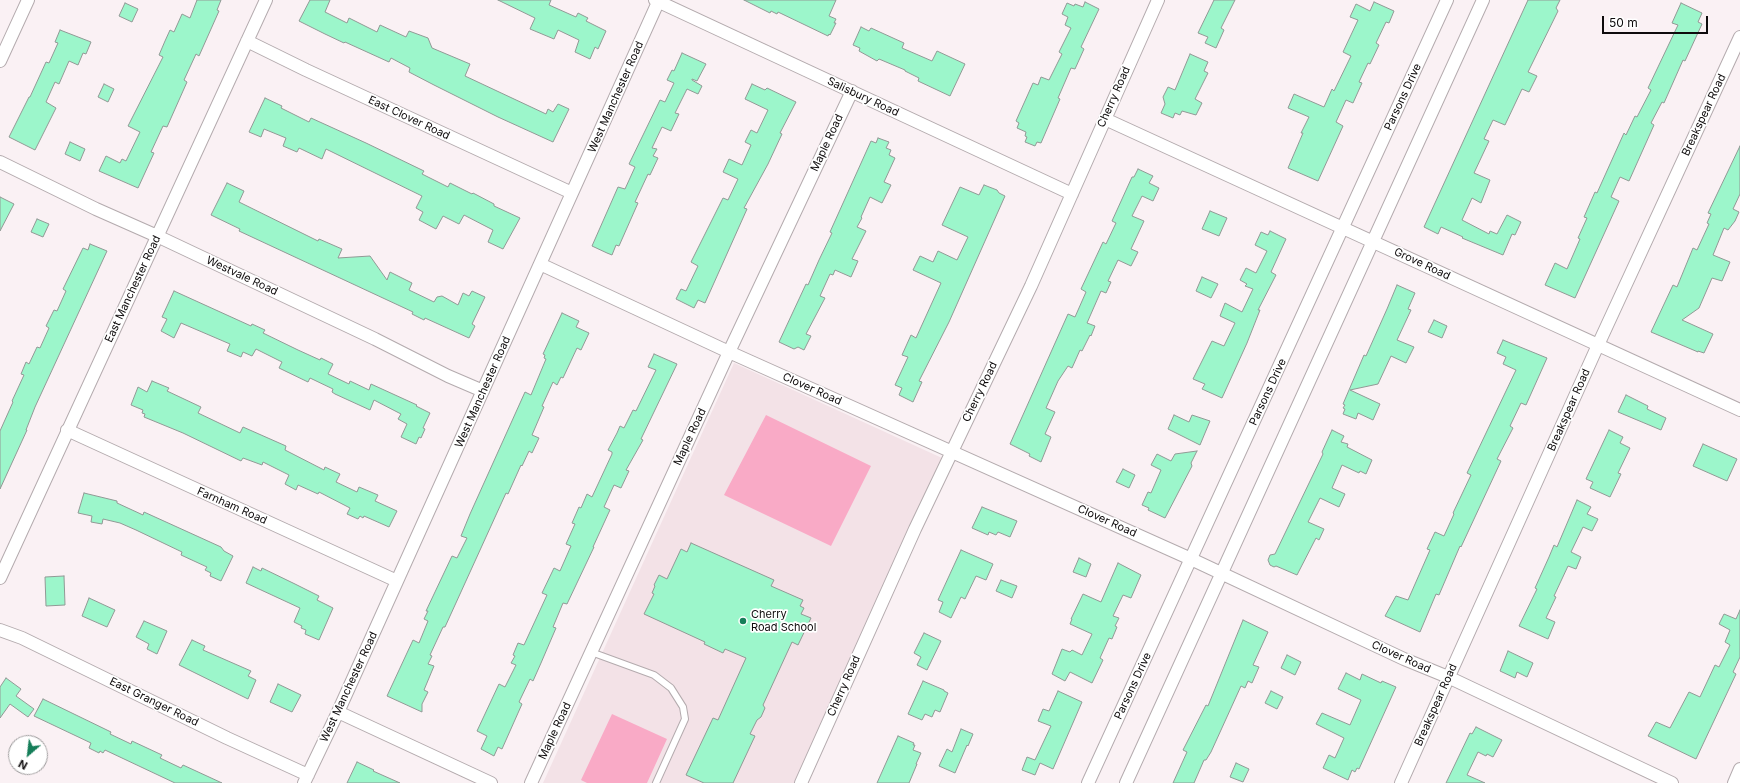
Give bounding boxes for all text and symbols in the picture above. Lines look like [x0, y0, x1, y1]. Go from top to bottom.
scale bar [1604, 8, 1710, 34]
text: 50 m [1609, 15, 1638, 30]
street label: West Manchester Road [585, 39, 647, 155]
street label: Parsons Drive [1382, 61, 1424, 133]
street label: Cherry Road [1095, 64, 1133, 130]
street label: Breakspear Road [1679, 72, 1729, 158]
street label: Salisbury Road [825, 75, 901, 119]
street label: East Clover Road [366, 93, 452, 143]
street label: Maple Road [808, 112, 846, 174]
street label: East Manchester Road [102, 233, 164, 345]
street label: Grove Road [1392, 245, 1452, 283]
street label: Westvale Road [204, 254, 280, 298]
street label: West Manchester Road [452, 334, 514, 450]
street label: Parsons Drive [1247, 356, 1289, 428]
street label: Cherry Road [960, 360, 1000, 424]
street label: Breakspear Road [1545, 367, 1593, 453]
street label: Clover Road [780, 370, 844, 408]
street label: Maple Road [671, 406, 709, 468]
street label: Farnham Road [195, 485, 269, 527]
street label: Clover Road [1075, 502, 1139, 540]
place label: Cherry Road School [751, 608, 816, 634]
marker: Cherry Road School [738, 616, 748, 626]
street label: West Manchester Road [318, 630, 380, 744]
street label: Clover Road [1369, 638, 1433, 676]
street label: Parsons Drive [1112, 650, 1154, 722]
street label: Cherry Road [825, 653, 863, 719]
street label: Breakspear Road [1412, 662, 1460, 748]
street label: East Granger Road [107, 675, 201, 729]
street label: Maple Road [536, 700, 574, 762]
north arrow [8, 735, 48, 775]
text: N [16, 757, 30, 773]

